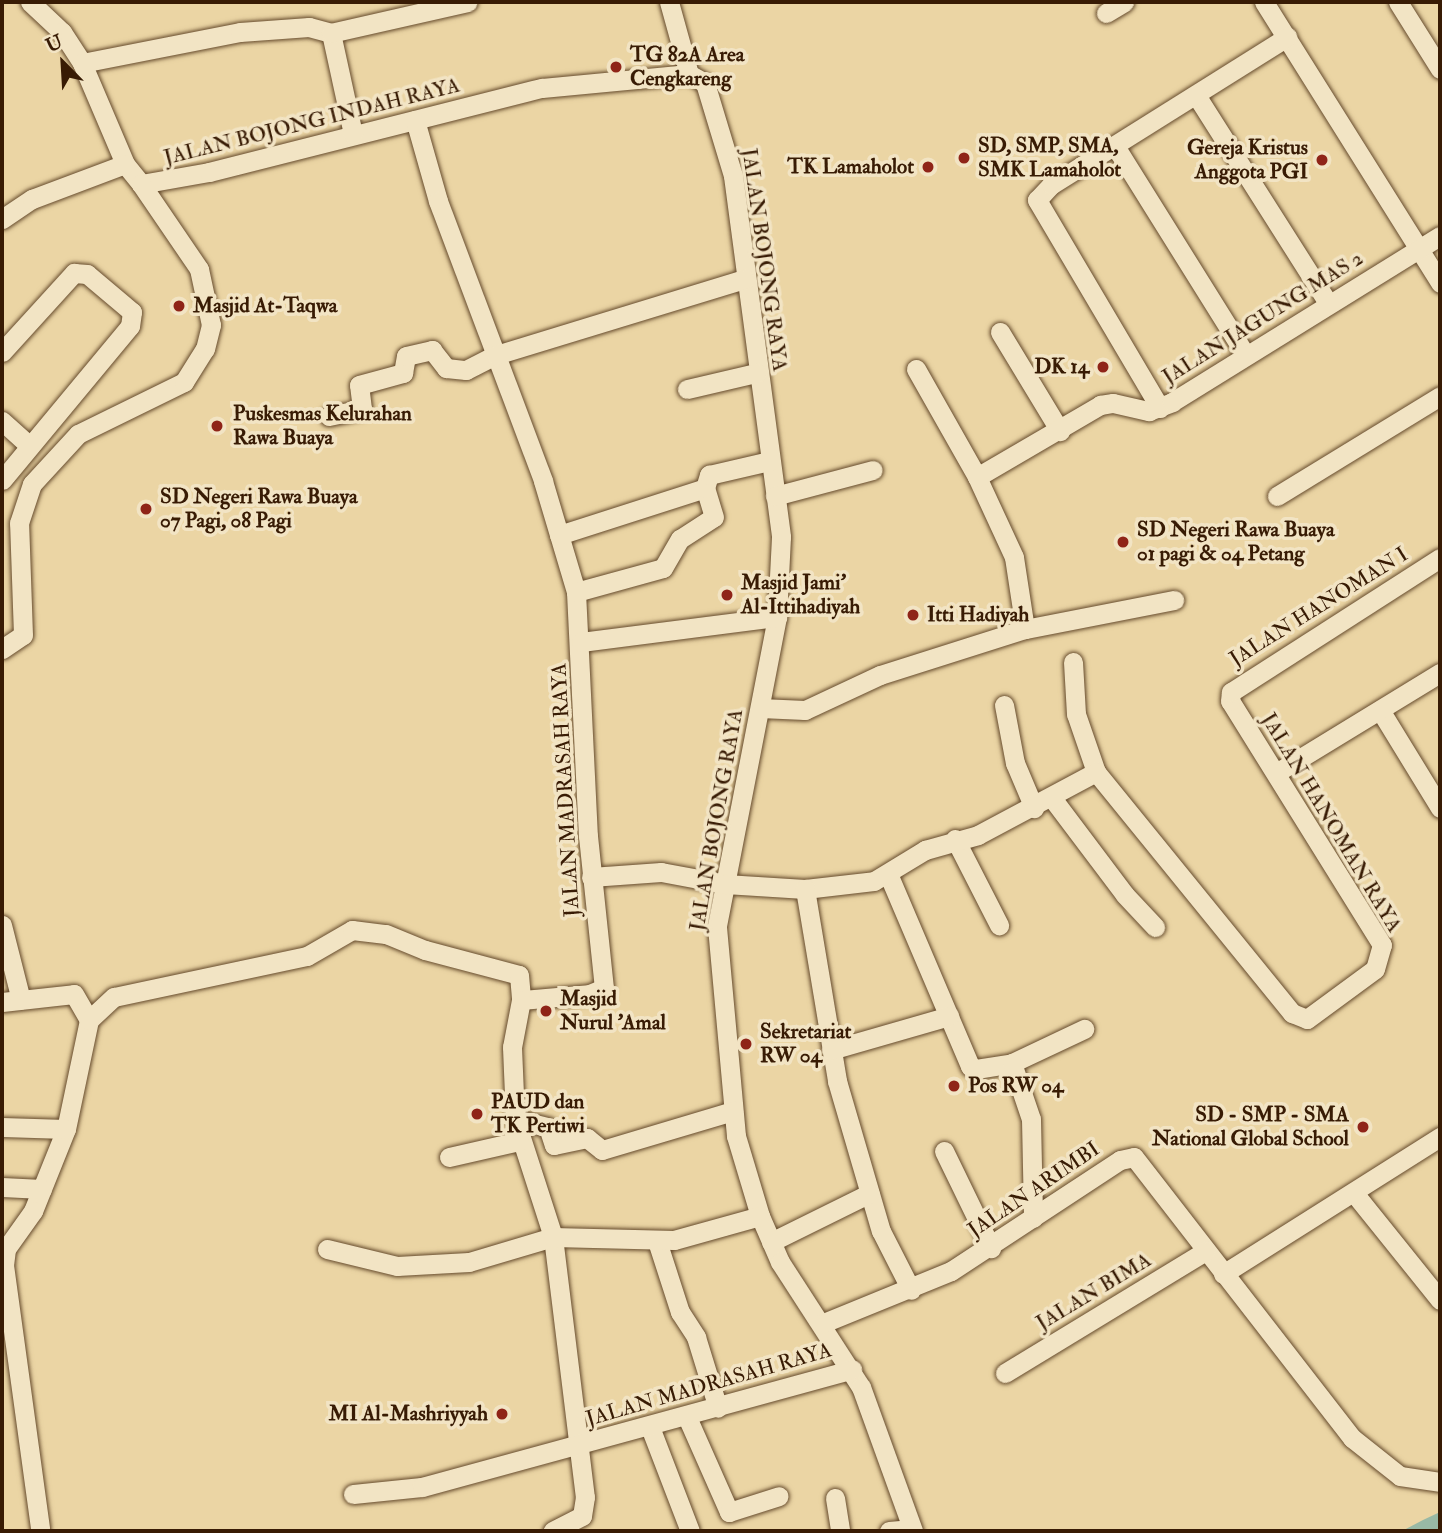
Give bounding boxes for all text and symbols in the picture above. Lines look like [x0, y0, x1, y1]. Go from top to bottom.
north arrow [28, 28, 98, 98]
text: U [42, 30, 67, 58]
place label: TG 82A Area Cengkareng [630, 42, 744, 92]
marker: TG 82A Area Cengkareng [608, 59, 624, 75]
street label: JALAN BOJONG INDAH RAYA [161, 73, 463, 171]
place label: SD, SMP, SMA, SMK Lamaholot [978, 133, 1121, 183]
place label: Gereja Kristus Anggota PGI [1187, 135, 1308, 185]
street label: JALAN BOJONG RAYA [736, 147, 792, 373]
marker: SD, SMP, SMA, SMK Lamaholot [956, 150, 972, 166]
marker: Gereja Kristus Anggota PGI [1314, 152, 1330, 168]
place label: TK Lamaholot [787, 154, 914, 180]
marker: TK Lamaholot [920, 159, 936, 175]
street label: JALAN JAGUNG MAS 2 [1158, 246, 1368, 390]
place label: Masjid At-Taqwa [193, 293, 337, 319]
marker: Masjid At-Taqwa [171, 298, 187, 314]
place label: DK 14 [1034, 354, 1089, 380]
marker: DK 14 [1095, 359, 1111, 375]
place label: Puskesmas Kelurahan Rawa Buaya [233, 401, 412, 451]
marker: Puskesmas Kelurahan Rawa Buaya [207, 416, 227, 436]
place label: SD Negeri Rawa Buaya 07 Pagi, 08 Pagi [160, 484, 358, 534]
marker: SD Negeri Rawa Buaya 07 Pagi, 08 Pagi [138, 501, 154, 517]
place label: SD Negeri Rawa Buaya 01 pagi & 04 Petang [1137, 517, 1335, 567]
marker: SD Negeri Rawa Buaya 01 pagi & 04 Petang [1115, 534, 1131, 550]
street label: JALAN HANOMAN I [1225, 542, 1413, 672]
place label: Masjid Jami' Al-Ittihadiyah [741, 570, 860, 620]
marker: Masjid Jami' Al-Ittihadiyah [719, 587, 735, 603]
place label: Itti Hadiyah [927, 602, 1029, 628]
marker: Itti Hadiyah [905, 607, 921, 623]
street label: JALAN MADRASAH RAYA [547, 662, 585, 918]
street label: JALAN BOJONG RAYA [685, 707, 749, 933]
street label: JALAN HANOMAN RAYA [1255, 709, 1407, 937]
place label: Masjid Nurul 'Amal [560, 986, 666, 1036]
marker: Masjid Nurul 'Amal [538, 1003, 554, 1019]
place label: Sekretariat RW 04 [760, 1019, 851, 1069]
marker: Sekretariat RW 04 [738, 1036, 754, 1052]
place label: Pos RW 04 [968, 1073, 1063, 1099]
marker: Pos RW 04 [946, 1078, 962, 1094]
place label: PAUD dan TK Pertiwi [491, 1089, 585, 1139]
place label: SD - SMP - SMA National Global School [1152, 1102, 1349, 1152]
marker: PAUD dan TK Pertiwi [469, 1106, 485, 1122]
marker: SD - SMP - SMA National Global School [1355, 1119, 1371, 1135]
street label: JALAN ARIMBI [963, 1137, 1105, 1243]
street label: JALAN BIMA [1032, 1248, 1156, 1336]
street label: JALAN MADRASAH RAYA [583, 1338, 835, 1432]
place label: MI Al-Mashriyyah [329, 1401, 488, 1427]
marker: MI Al-Mashriyyah [494, 1406, 510, 1422]

